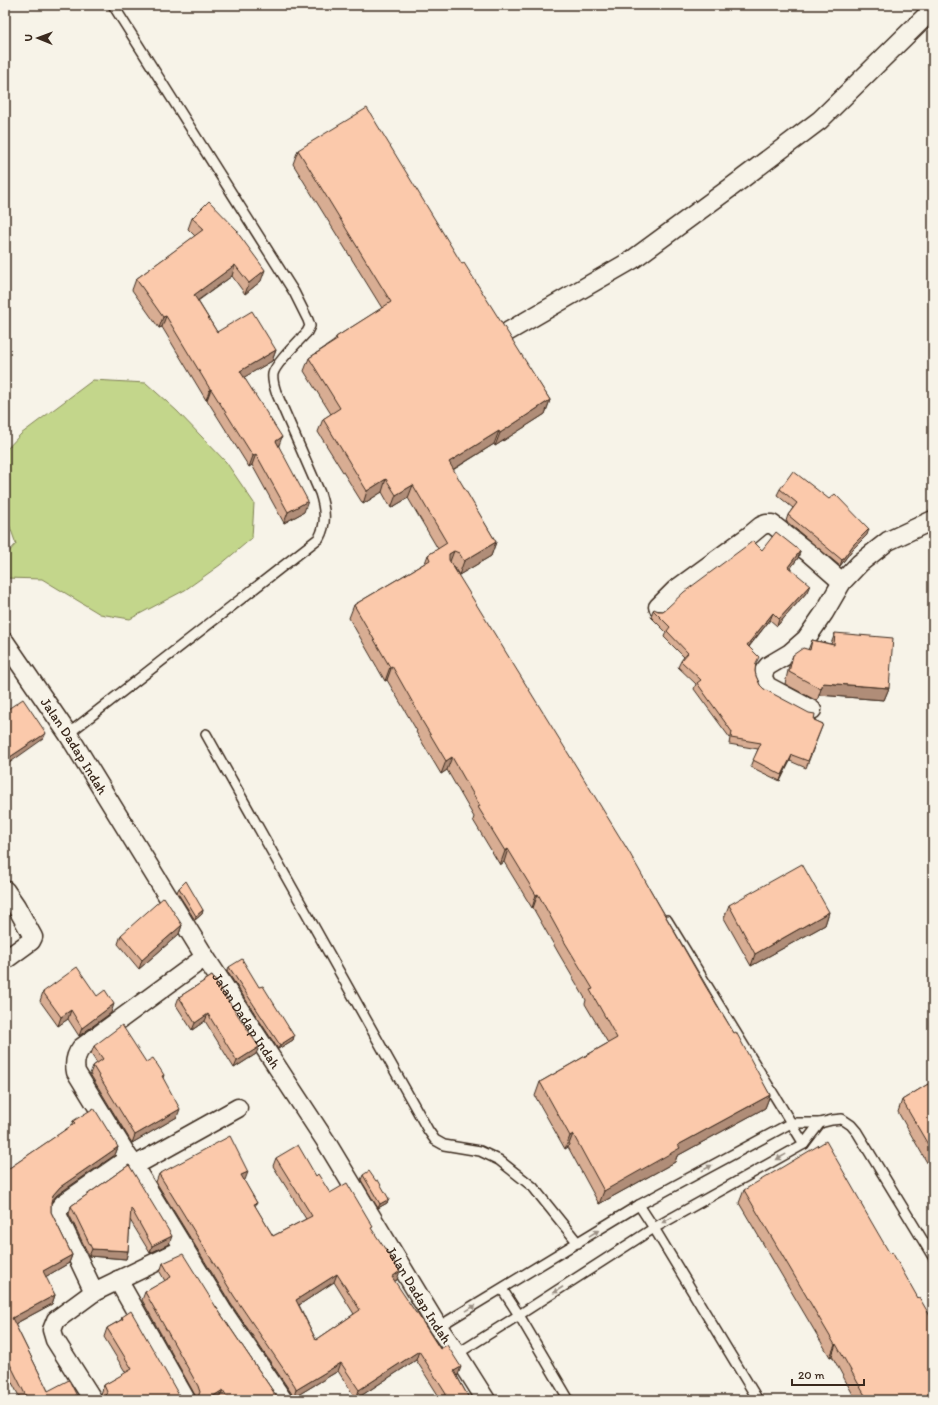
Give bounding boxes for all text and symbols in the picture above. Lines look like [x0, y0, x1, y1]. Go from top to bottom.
north arrow [18, 18, 58, 58]
text: U [22, 34, 35, 42]
street label: Jalan Dadap Indah [37, 694, 112, 798]
street label: Jalan Dadap Indah [209, 969, 285, 1072]
one-way arrow [775, 1153, 787, 1160]
one-way arrow [701, 1165, 713, 1172]
one-way arrow [661, 1217, 673, 1224]
one-way arrow [588, 1229, 600, 1236]
street label: Jalan Dadap Indah [382, 1243, 456, 1347]
one-way arrow [553, 1286, 563, 1294]
one-way arrow [465, 1304, 477, 1311]
scale bar [792, 1361, 864, 1387]
text: 20 m [798, 1368, 825, 1382]

